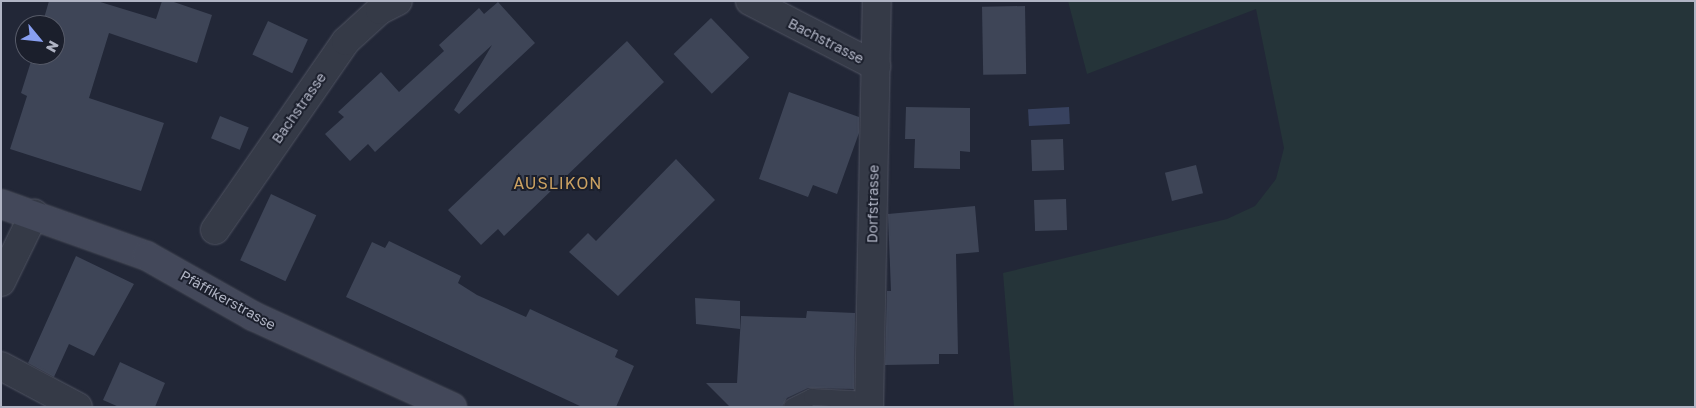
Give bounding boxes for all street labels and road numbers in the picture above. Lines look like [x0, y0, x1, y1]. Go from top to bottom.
street label: Bachstrasse [785, 15, 867, 67]
street label: Bachstrasse [268, 69, 330, 147]
street label: Dorfstrasse [864, 165, 882, 243]
street label: Pfäffikerstrasse [177, 267, 279, 333]

